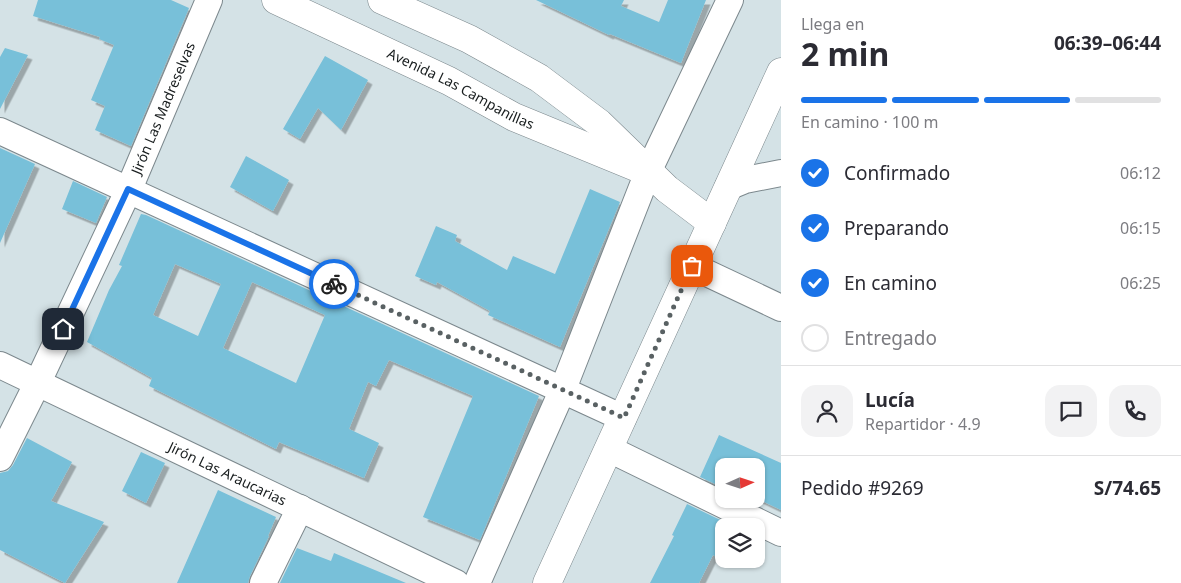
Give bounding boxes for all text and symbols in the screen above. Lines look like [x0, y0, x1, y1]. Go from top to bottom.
text: Llega en [801, 13, 864, 35]
text: 06:39–06:44 [1054, 30, 1161, 56]
text: 2 min [801, 32, 889, 75]
street label: Jirón Las Madreselvas [126, 39, 199, 179]
street label: Avenida Las Campanillas [384, 43, 537, 133]
text: En camino · 100 m [801, 111, 938, 133]
icon: check [801, 159, 829, 187]
text: Confirmado [844, 160, 950, 186]
text: 06:12 [1120, 162, 1161, 184]
icon: check [801, 214, 829, 242]
text: Preparando [844, 215, 949, 241]
text: 06:15 [1120, 217, 1161, 239]
pin [671, 245, 713, 287]
icon: bag [678, 252, 706, 280]
courier [309, 259, 359, 309]
icon: check [801, 269, 829, 297]
icon: bike [320, 270, 348, 298]
text: En camino [844, 270, 937, 296]
text: 06:25 [1120, 272, 1161, 294]
pin [42, 308, 84, 350]
icon: home [49, 315, 77, 343]
text: Entregado [844, 325, 937, 351]
button: person [801, 385, 853, 437]
button: chat [1045, 385, 1097, 437]
button: phone [1109, 385, 1161, 437]
text: Lucía [865, 387, 915, 413]
text: Repartidor · 4.9 [865, 413, 981, 435]
street label: Jirón Las Araucarias [164, 436, 290, 510]
north arrow [715, 458, 765, 508]
map controls [715, 458, 765, 568]
text: Pedido #9269 [801, 475, 924, 501]
text: S/74.65 [1094, 475, 1161, 501]
button: layers [715, 518, 765, 568]

